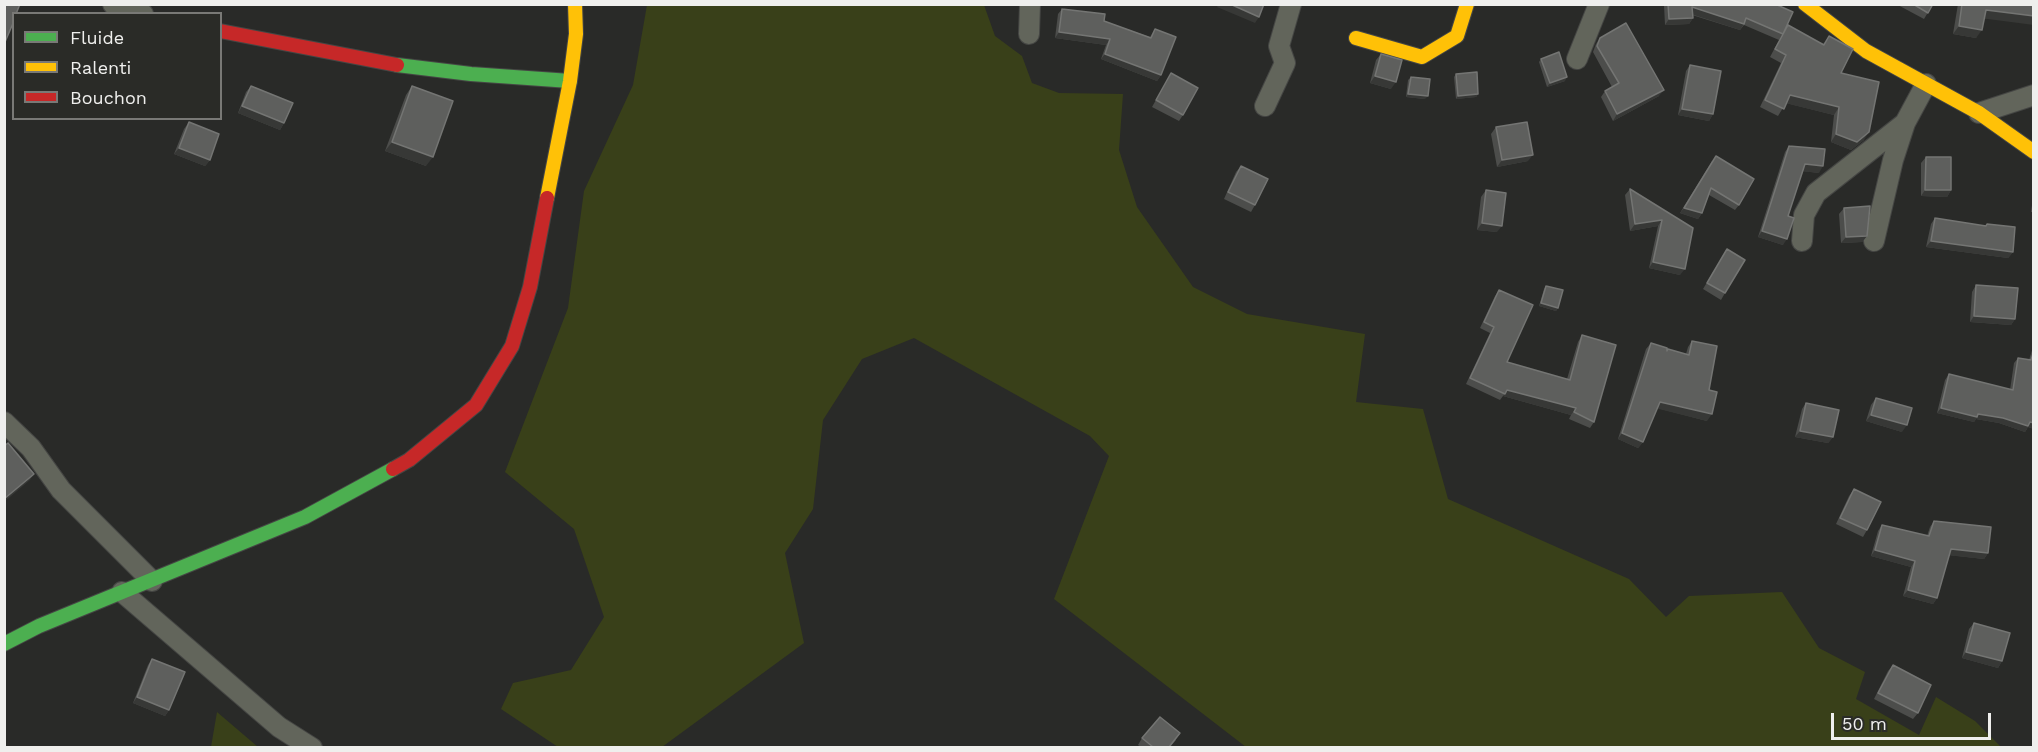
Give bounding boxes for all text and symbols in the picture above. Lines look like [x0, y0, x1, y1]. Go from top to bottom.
legend [12, 12, 222, 120]
text: Fluide [70, 27, 124, 48]
text: Ralenti [70, 57, 131, 78]
text: Bouchon [70, 87, 147, 108]
scale bar [1834, 701, 1994, 739]
text: 50 m [1842, 713, 1887, 734]

